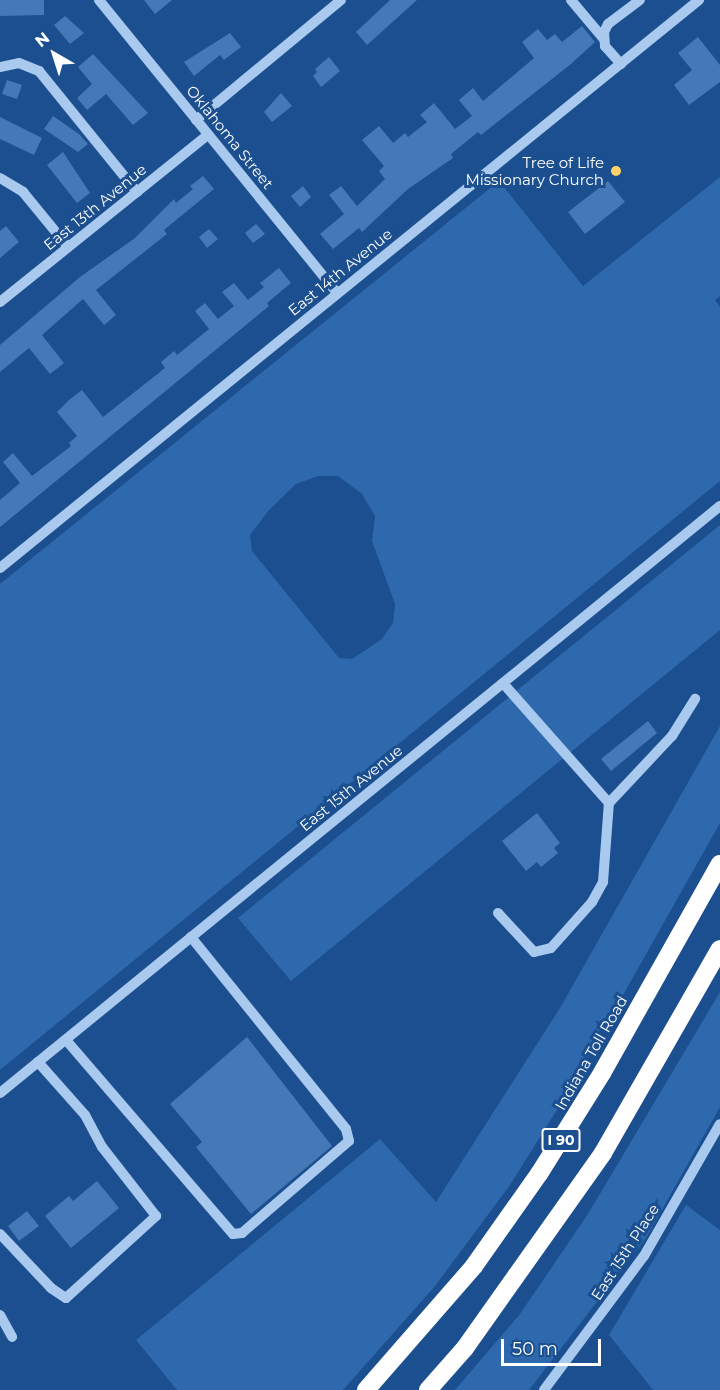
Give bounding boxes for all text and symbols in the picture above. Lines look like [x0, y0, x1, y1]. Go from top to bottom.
north arrow [24, 24, 84, 84]
text: N [31, 28, 53, 51]
street label: Oklahoma Street [183, 82, 277, 192]
place label: Tree of Life Missionary Church [465, 153, 604, 188]
street label: East 13th Avenue [40, 160, 150, 254]
marker: Tree of Life Missionary Church [609, 164, 623, 178]
street label: East 14th Avenue [285, 225, 395, 319]
street label: East 15th Avenue [296, 741, 406, 835]
street label: Indiana Toll Road [551, 993, 631, 1113]
road number: I 90 [542, 1129, 580, 1151]
street label: East 15th Place [587, 1200, 663, 1304]
scale bar [504, 1327, 604, 1365]
text: 50 m [512, 1338, 558, 1360]

